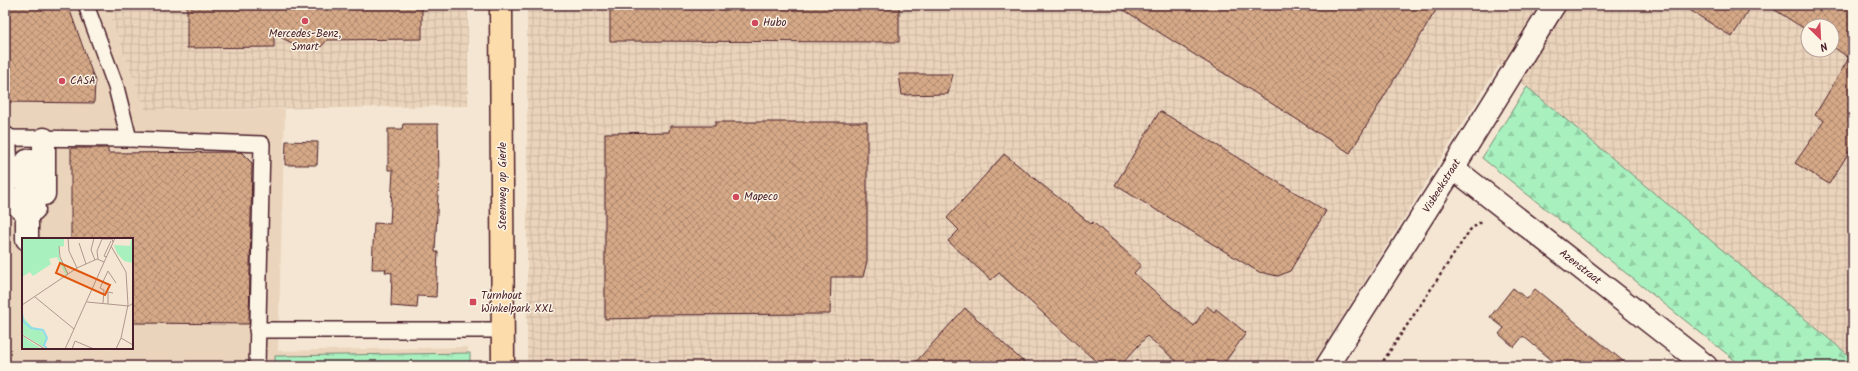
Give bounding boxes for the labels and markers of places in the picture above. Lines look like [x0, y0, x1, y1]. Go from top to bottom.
place label: Hubo [763, 14, 786, 32]
marker: Mercedes-Benz, Smart [300, 16, 310, 26]
marker: Hubo [750, 18, 760, 28]
place label: Mercedes-Benz, Smart [269, 25, 341, 56]
place label: CASA [70, 72, 96, 90]
marker: CASA [57, 76, 67, 86]
place label: Mapeco [744, 188, 778, 206]
marker: Mapeco [731, 192, 741, 202]
place label: Turnhout Winkelpark XXL [481, 287, 554, 318]
marker: Turnhout Winkelpark XXL [468, 297, 478, 307]

